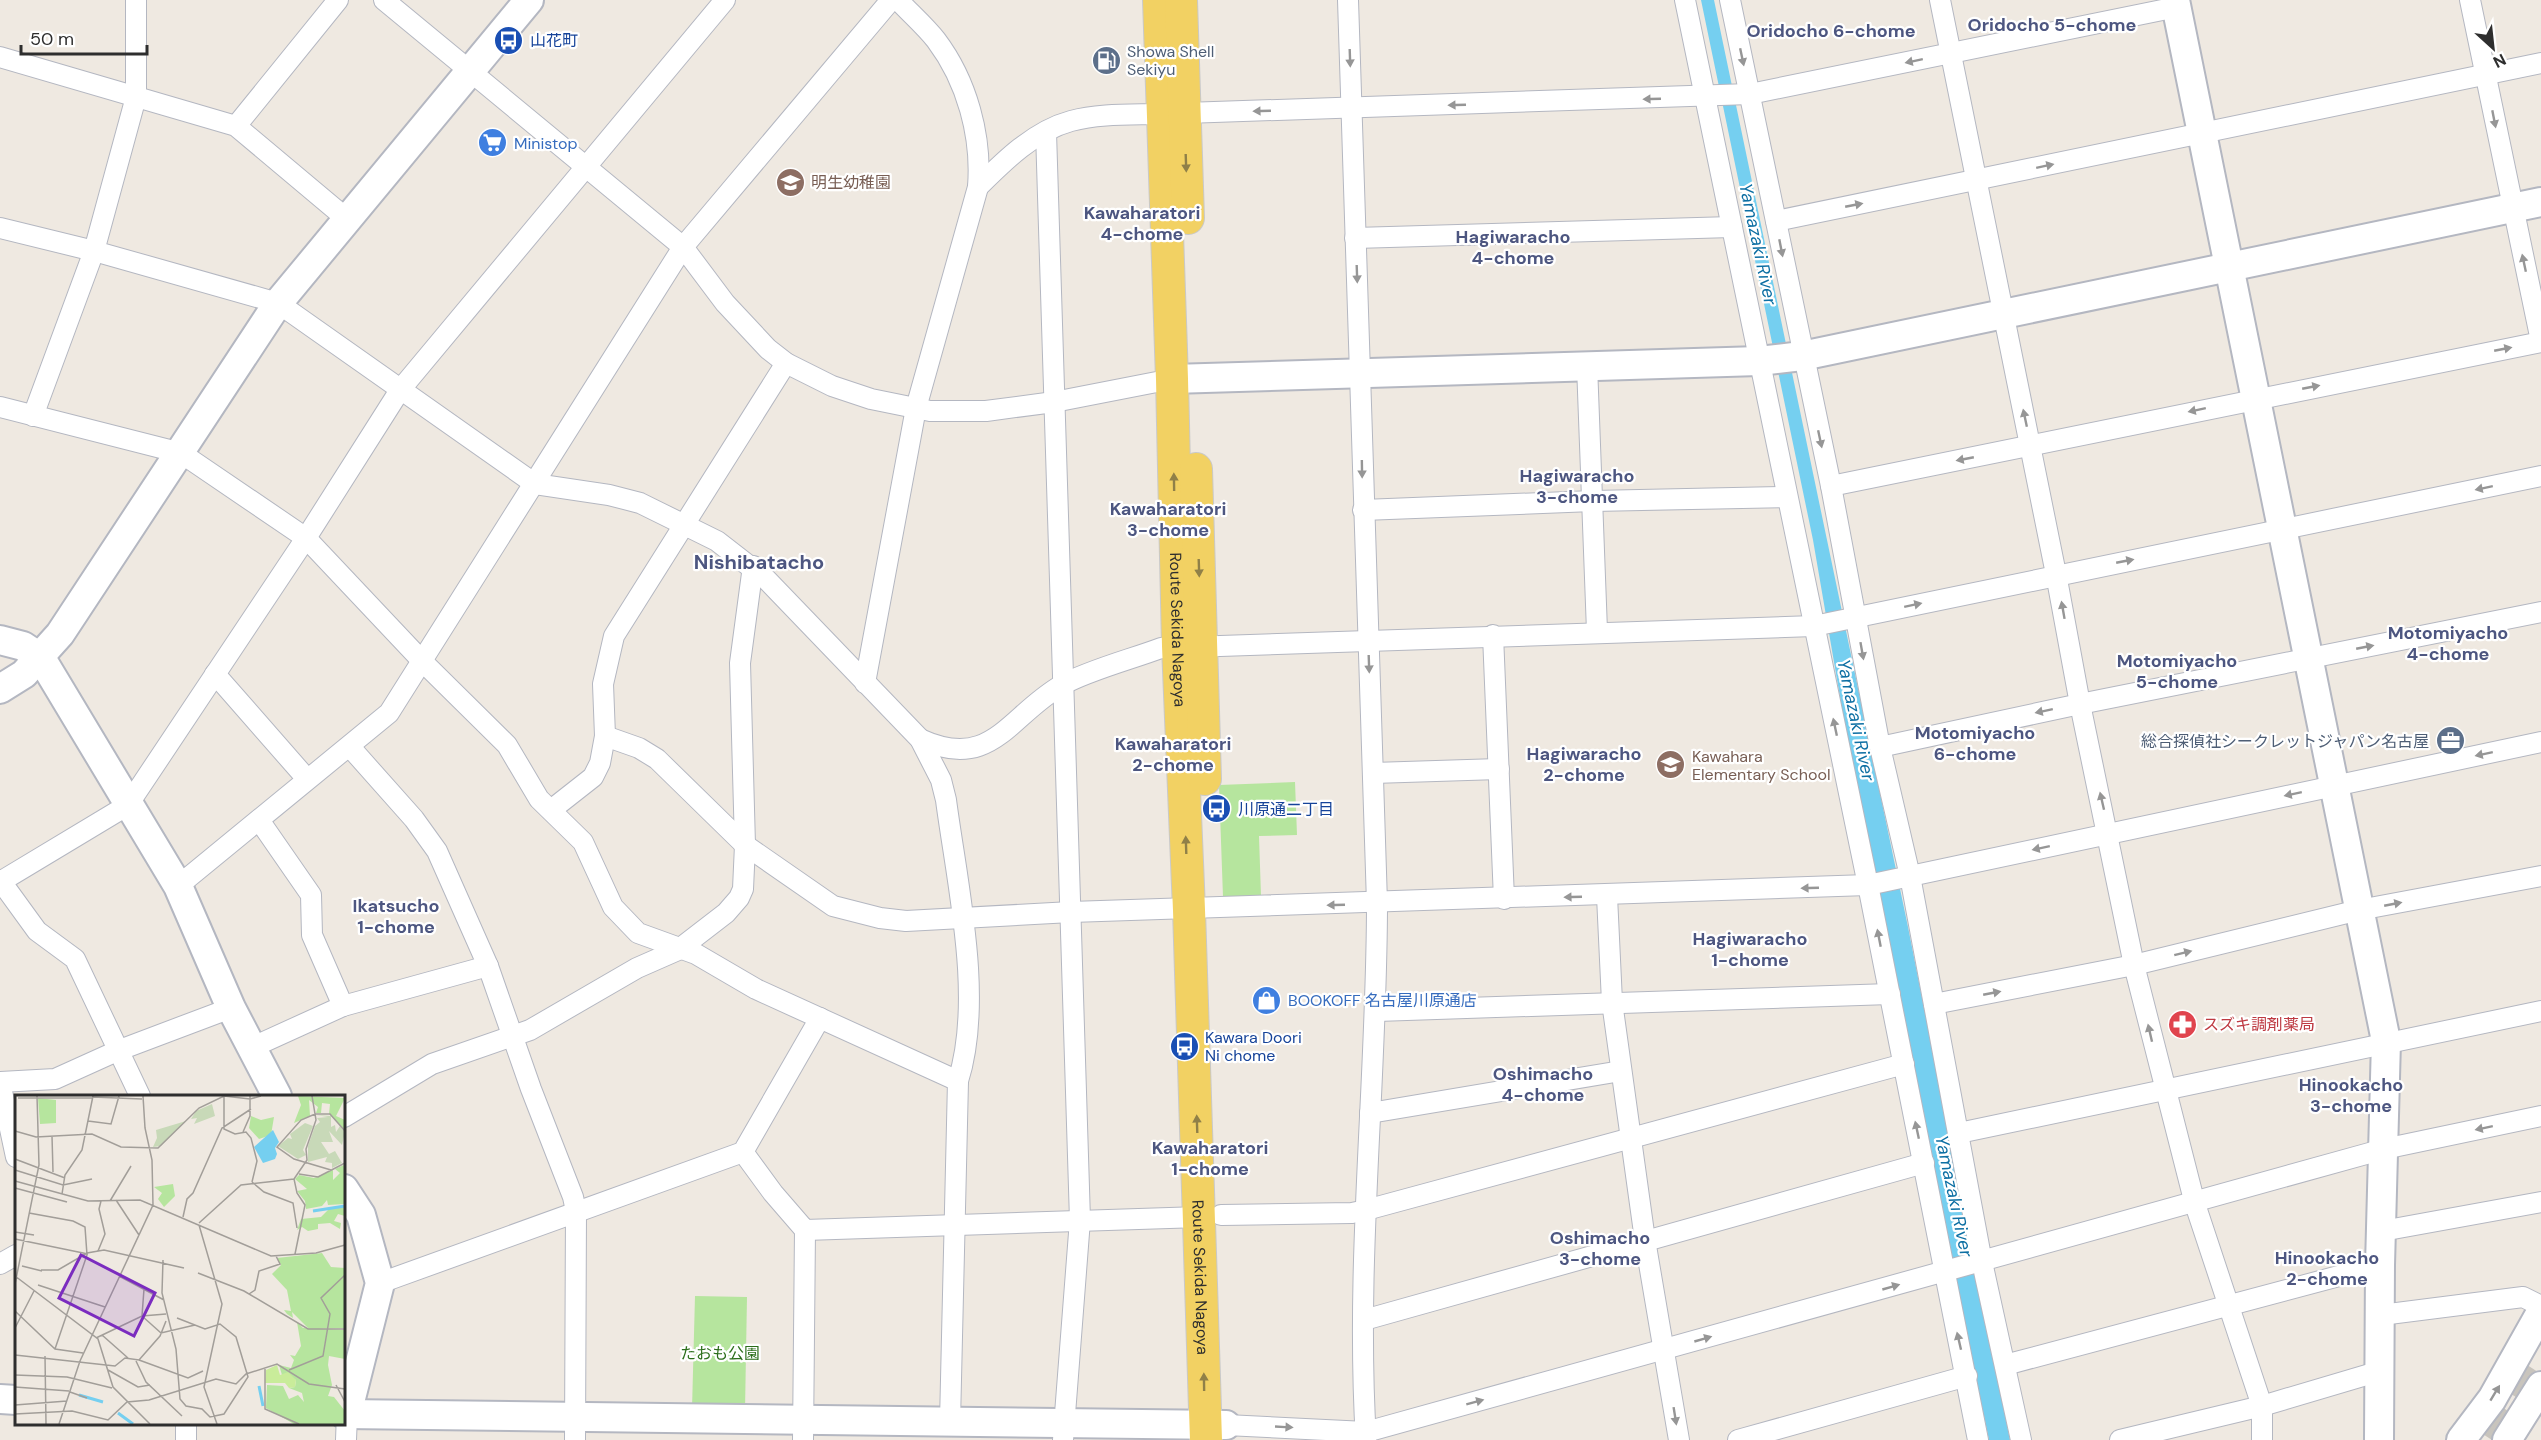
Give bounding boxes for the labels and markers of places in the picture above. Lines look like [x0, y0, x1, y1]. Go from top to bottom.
bus stop icon: 山花町 [493, 24, 525, 56]
place label: 山花町 [530, 30, 578, 51]
place label: Showa Shell Sekiyu [1127, 41, 1214, 80]
fuel station icon: Showa Shell Sekiyu [1090, 44, 1122, 76]
supermarket icon: Ministop [477, 127, 509, 159]
place label: Ministop [514, 133, 578, 154]
school or university icon: 明生幼稚園 [774, 166, 806, 198]
place label: 明生幼稚園 [811, 172, 891, 193]
office icon: 総合探偵社シークレットジャパン名古屋 [2434, 725, 2466, 757]
place label: 総合探偵社シークレットジャパン名古屋 [2141, 731, 2429, 752]
place label: Kawahara Elementary School [1692, 746, 1830, 785]
school or university icon: Kawahara Elementary School [1655, 749, 1687, 781]
bus stop icon: 川原通二丁目 [1201, 793, 1233, 825]
place label: 川原通二丁目 [1238, 799, 1334, 820]
shop icon: BOOKOFF 名古屋川原通店 [1251, 984, 1283, 1016]
place label: BOOKOFF 名古屋川原通店 [1288, 990, 1477, 1011]
pharmacy icon: スズキ調剤薬局 [2166, 1008, 2198, 1040]
place label: スズキ調剤薬局 [2203, 1014, 2315, 1035]
place label: Kawara Doori Ni chome [1205, 1027, 1302, 1066]
bus stop icon: Kawara Doori Ni chome [1168, 1030, 1200, 1062]

